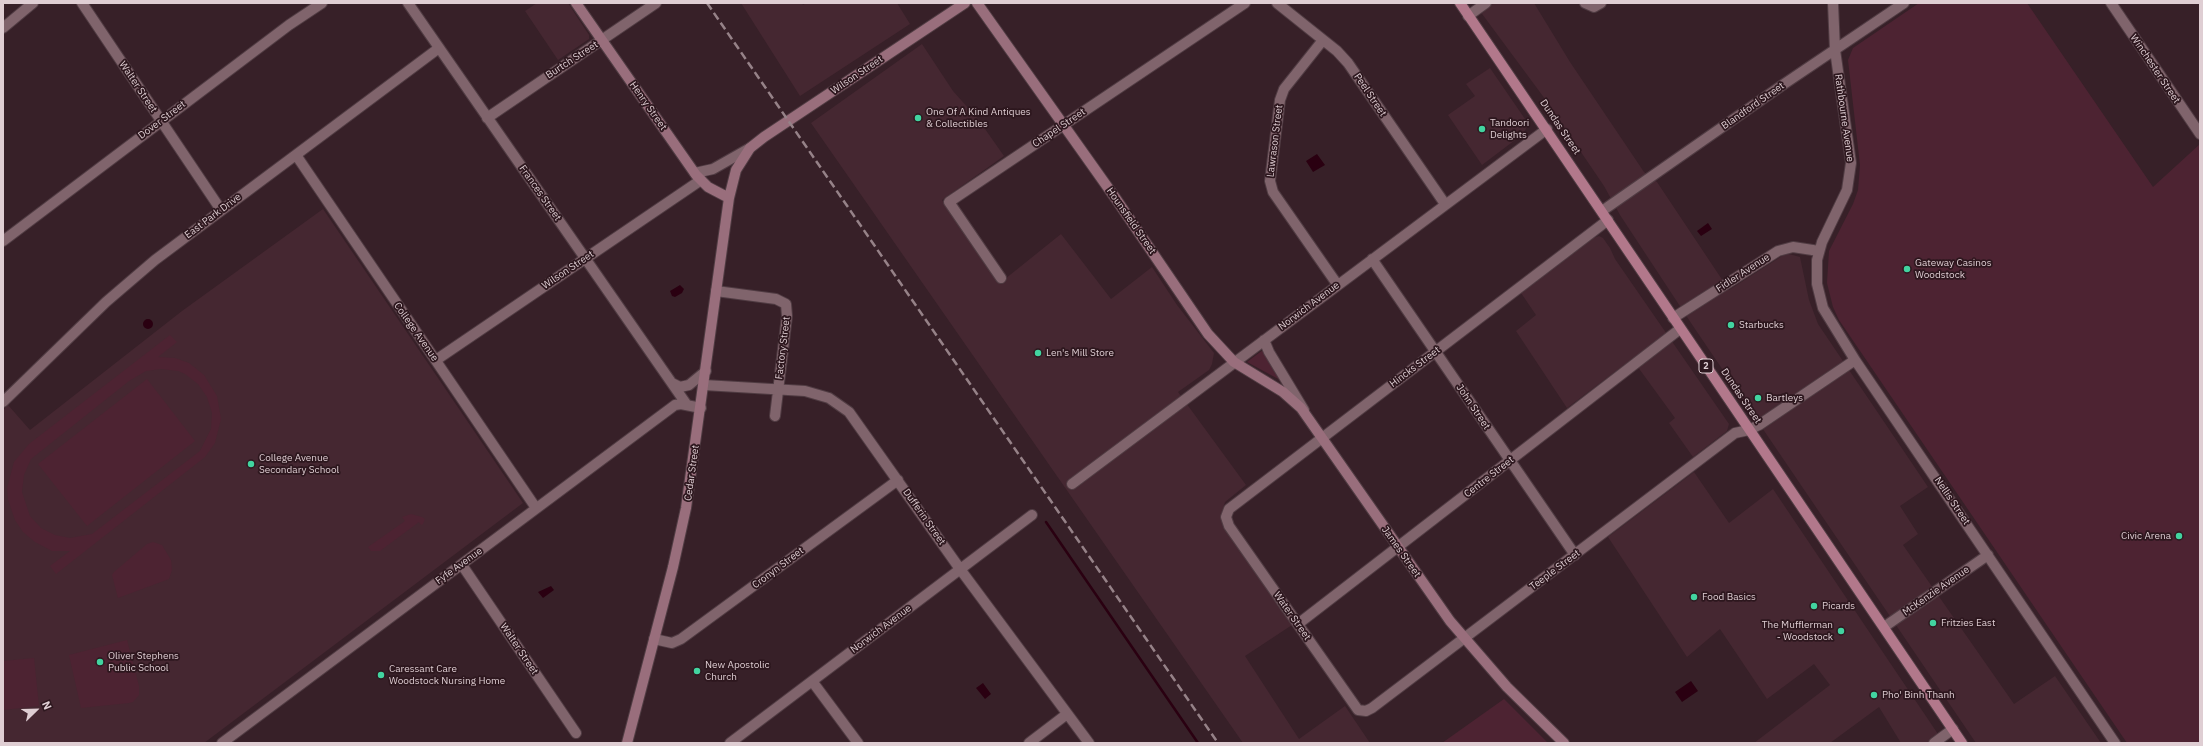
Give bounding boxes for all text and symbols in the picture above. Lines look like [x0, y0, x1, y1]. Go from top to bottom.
street label: Winchester Street [2128, 32, 2182, 106]
street label: Burtch Street [544, 39, 600, 81]
street label: Wilson Street [829, 53, 885, 97]
street label: Walter Street [116, 59, 160, 115]
street label: Peel Street [1351, 71, 1389, 119]
street label: Rathbourne Avenue [1832, 73, 1856, 163]
street label: Henry Street [627, 79, 669, 133]
street label: Blandford Street [1719, 80, 1787, 132]
street label: Dundas Street [1537, 97, 1583, 157]
street label: Dover Street [136, 98, 188, 142]
street label: Lawrason Street [1265, 104, 1285, 178]
place label: One Of A Kind Antiques & Collectibles [926, 106, 1031, 130]
street label: Chapel Street [1030, 106, 1088, 150]
marker: One Of A Kind Antiques & Collectibles [913, 113, 923, 123]
place label: Tandoori Delights [1490, 117, 1529, 140]
marker: Tandoori Delights [1477, 124, 1487, 134]
street label: Frances Street [516, 163, 564, 223]
street label: Hounsfield Street [1104, 185, 1158, 257]
street label: East Park Drive [182, 191, 244, 241]
street label: Wilson Street [540, 248, 596, 292]
street label: Fidler Avenue [1714, 251, 1772, 295]
place label: Gateway Casinos Woodstock [1915, 257, 1991, 280]
marker: Gateway Casinos Woodstock [1902, 264, 1912, 274]
street label: Norwich Avenue [1276, 279, 1342, 333]
street label: College Avenue [391, 300, 441, 364]
street label: Factory Street [773, 316, 793, 380]
place label: Starbucks [1739, 319, 1784, 331]
marker: Starbucks [1726, 320, 1736, 330]
street label: Hincks Street [1387, 344, 1443, 390]
place label: Len's Mill Store [1046, 347, 1114, 359]
marker: Len's Mill Store [1033, 348, 1043, 358]
road number: 2 [1699, 359, 1713, 373]
street label: Dundas Street [1718, 366, 1764, 426]
street label: John Street [1454, 382, 1492, 432]
place label: Bartleys [1766, 392, 1803, 404]
marker: Bartleys [1753, 393, 1763, 403]
street label: Cedar Street [682, 444, 702, 502]
place label: College Avenue Secondary School [259, 452, 339, 476]
street label: Centre Street [1462, 454, 1516, 500]
marker: College Avenue Secondary School [246, 459, 256, 469]
street label: Nellis Street [1932, 475, 1972, 527]
street label: Dufferin Street [900, 487, 948, 547]
street label: James Street [1379, 524, 1423, 580]
place label: Civic Arena [2121, 530, 2171, 542]
marker: Civic Arena [2174, 531, 2184, 541]
street label: Fyfe Avenue [433, 545, 485, 587]
street label: Cronyn Street [750, 545, 806, 591]
street label: Teeple Street [1527, 547, 1583, 593]
street label: McKenzie Avenue [1900, 563, 1972, 619]
street label: Water Street [1271, 589, 1313, 643]
place label: Food Basics [1702, 591, 1756, 603]
marker: Food Basics [1689, 592, 1699, 602]
place label: Picards [1822, 600, 1855, 612]
marker: Picards [1809, 601, 1819, 611]
street label: Norwich Avenue [848, 602, 914, 656]
place label: Fritzies East [1941, 617, 1995, 629]
marker: Fritzies East [1928, 618, 1938, 628]
place label: The Mufflerman - Woodstock [1762, 619, 1833, 642]
street label: Walter Street [497, 621, 541, 677]
marker: The Mufflerman - Woodstock [1836, 626, 1846, 636]
place label: Oliver Stephens Public School [108, 650, 179, 674]
marker: Oliver Stephens Public School [95, 657, 105, 667]
place label: New Apostolic Church [705, 659, 769, 682]
place label: Caressant Care Woodstock Nursing Home [389, 663, 505, 686]
marker: New Apostolic Church [692, 666, 702, 676]
marker: Caressant Care Woodstock Nursing Home [376, 670, 386, 680]
place label: Pho' Binh Thanh [1882, 689, 1955, 701]
north arrow [16, 690, 56, 730]
marker: Pho' Binh Thanh [1869, 690, 1879, 700]
text: N [39, 699, 55, 712]

